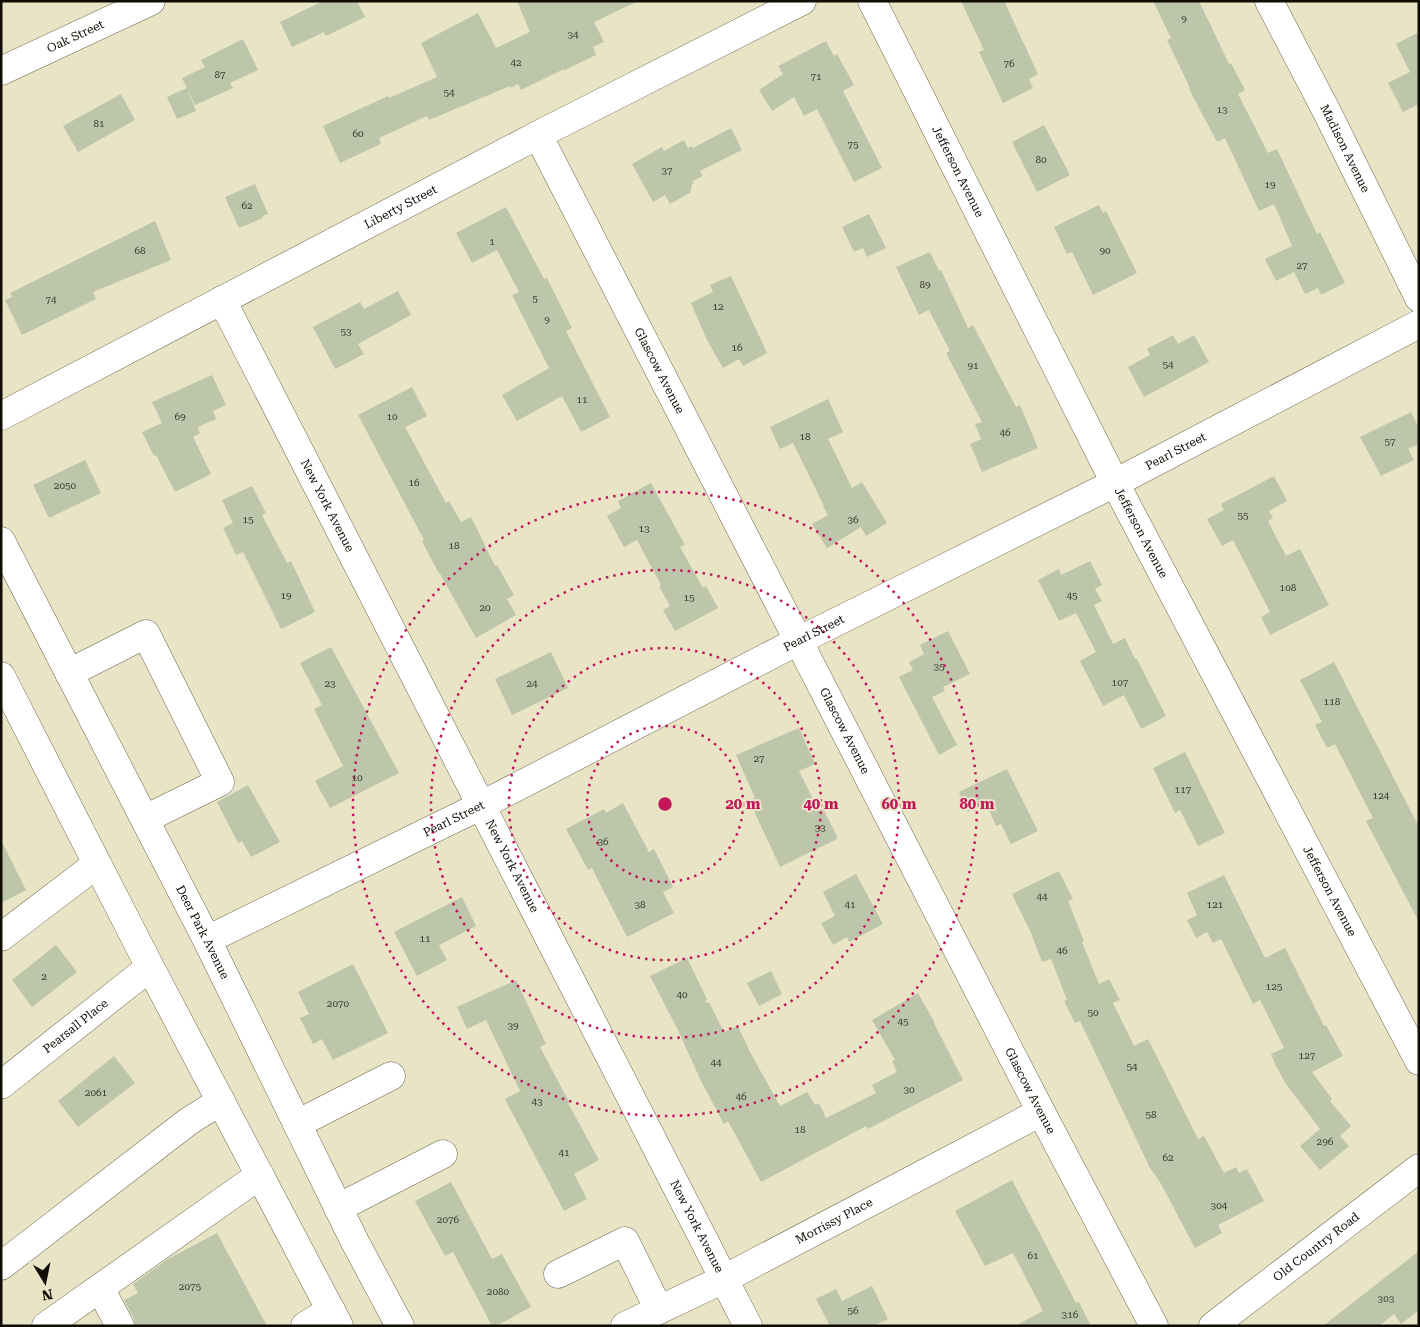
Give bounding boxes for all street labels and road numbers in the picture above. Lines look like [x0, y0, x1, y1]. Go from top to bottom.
street label: Oak Street [45, 17, 106, 56]
street label: Madison Avenue [1317, 102, 1373, 195]
street label: Jefferson Avenue [929, 124, 987, 220]
street label: Liberty Street [362, 182, 440, 232]
street label: Glascow Avenue [631, 325, 687, 416]
street label: Pearl Street [1143, 429, 1209, 473]
street label: New York Avenue [298, 457, 357, 555]
street label: Jefferson Avenue [1112, 485, 1171, 581]
street label: Pearl Street [781, 612, 847, 654]
street label: Glascow Avenue [817, 685, 873, 777]
street label: Pearl Street [421, 798, 487, 840]
street label: New York Avenue [483, 817, 542, 915]
street label: Jefferson Avenue [1300, 844, 1359, 939]
street label: Deer Park Avenue [173, 883, 232, 982]
street label: Pearsall Place [40, 996, 111, 1056]
street label: Glascow Avenue [1002, 1045, 1058, 1137]
street label: New York Avenue [667, 1178, 727, 1275]
street label: Morrissy Place [793, 1195, 875, 1247]
street label: Old Country Road [1270, 1209, 1362, 1284]

